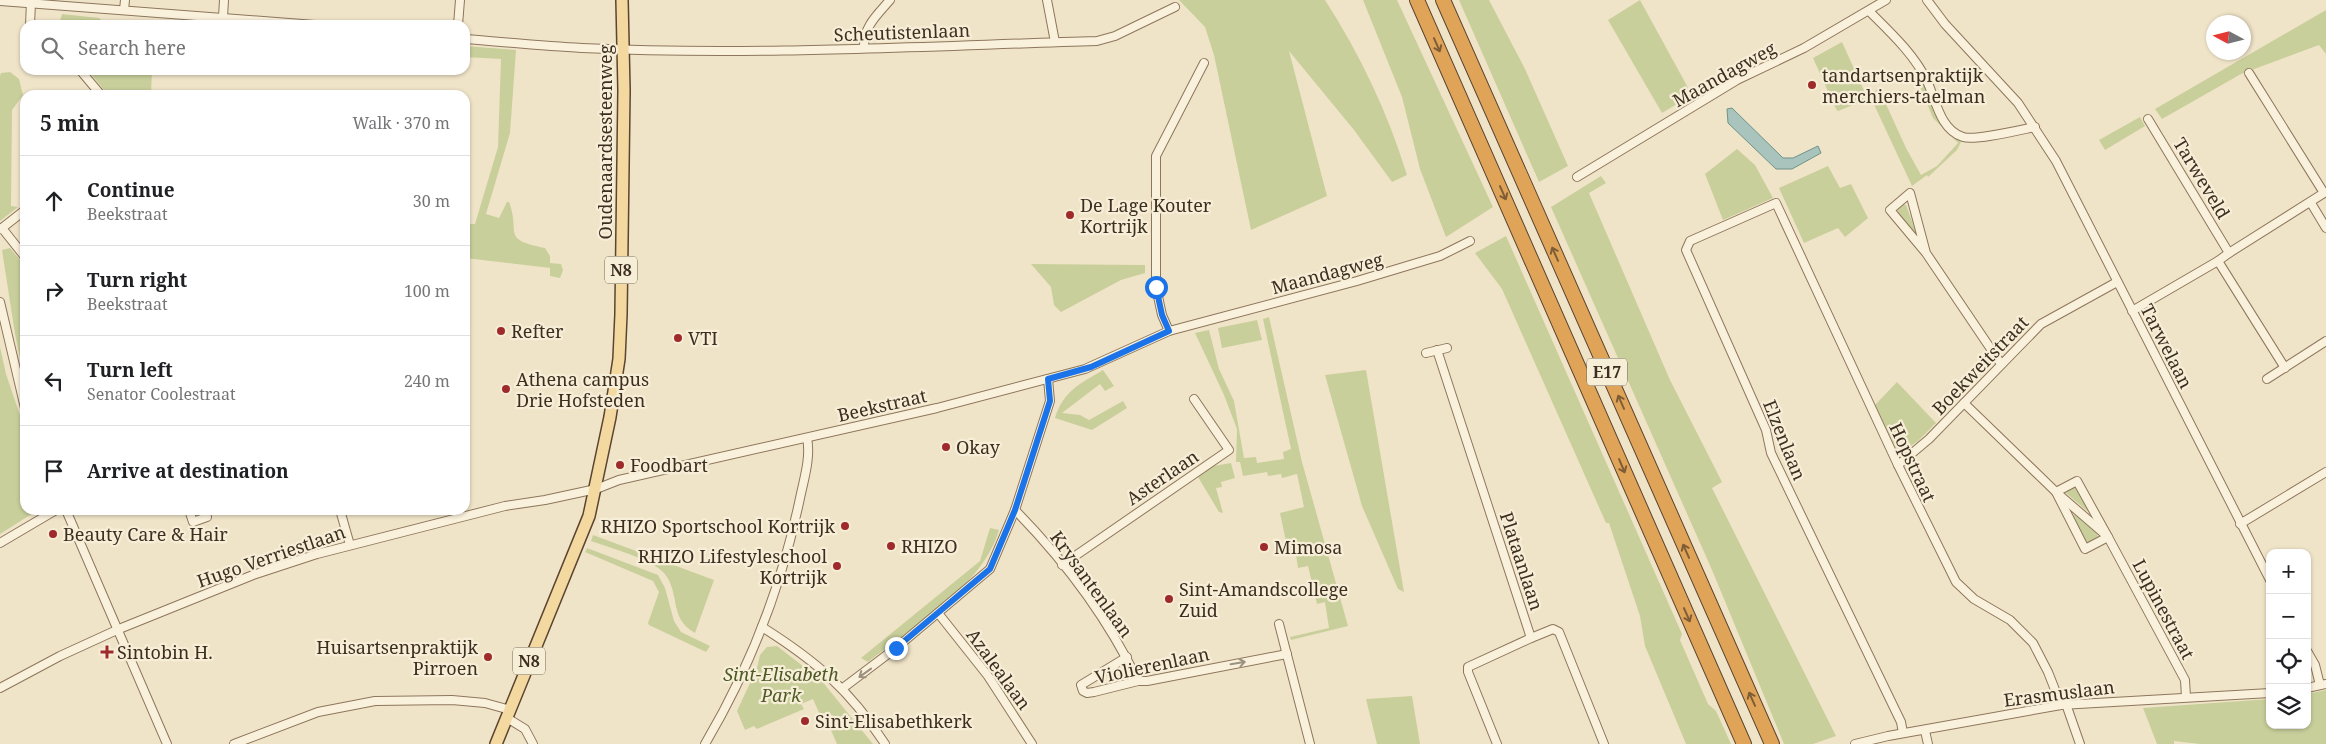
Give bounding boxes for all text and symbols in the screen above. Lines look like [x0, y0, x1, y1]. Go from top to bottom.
north arrow [2206, 15, 2251, 60]
street label: Scheutistenlaan [833, 18, 971, 46]
search box [20, 20, 470, 75]
icon: search [38, 34, 66, 62]
text: Search here [78, 35, 186, 61]
street label: Maandagweg [1668, 36, 1780, 112]
one-way arrow [1433, 37, 1443, 52]
street label: Oudenaardsesteenweg [593, 44, 617, 239]
place label: tandartsenpraktijk merchiers-taelman [1822, 63, 1986, 108]
marker: tandartsenpraktijk merchiers-taelman [1806, 79, 1818, 91]
text: 5 min [40, 109, 99, 137]
text: Walk · 370 m [353, 112, 450, 134]
street label: Tarweveld [2168, 133, 2236, 223]
text: Continue [87, 177, 175, 203]
one-way arrow [1499, 185, 1509, 200]
icon: ahead [40, 187, 68, 215]
text: 30 m [413, 190, 450, 212]
place label: De Lage Kouter Kortrijk [1080, 193, 1212, 238]
text: Beekstraat [87, 203, 168, 225]
marker: De Lage Kouter Kortrijk [1064, 209, 1076, 221]
street label: Maandagweg [1269, 247, 1386, 299]
one-way arrow [1549, 247, 1559, 262]
road number: N8 [605, 256, 637, 284]
text: Turn right [87, 267, 187, 293]
route start [1145, 276, 1168, 299]
icon: right [40, 277, 68, 305]
text: 100 m [404, 280, 450, 302]
text: Beekstraat [87, 293, 168, 315]
street label: Tarwelaan [2135, 300, 2199, 393]
street label: Boekweitstraat [1927, 310, 2033, 420]
place label: Refter [511, 319, 564, 343]
marker: Refter [495, 325, 507, 337]
place label: VTI [688, 326, 718, 350]
marker: VTI [672, 332, 684, 344]
text: Turn left [87, 357, 173, 383]
road number: E17 [1587, 358, 1627, 386]
icon: left [40, 367, 68, 395]
place label: Athena campus Drie Hofsteden [516, 367, 649, 412]
text: 240 m [404, 370, 450, 392]
text: Senator Coolestraat [87, 383, 236, 405]
marker: Athena campus Drie Hofsteden [500, 383, 512, 395]
street label: Beekstraat [835, 383, 929, 427]
one-way arrow [1615, 395, 1625, 410]
street label: Elzenlaan [1758, 396, 1812, 484]
street label: Hopstraat [1884, 418, 1942, 506]
place label: Okay [956, 435, 1001, 459]
marker: Okay [940, 441, 952, 453]
street label: Asterlaan [1121, 444, 1203, 510]
place label: Foodbart [630, 453, 708, 477]
icon: arrive [40, 457, 68, 485]
text: Arrive at destination [87, 458, 289, 484]
one-way arrow [1617, 458, 1627, 473]
marker: Foodbart [614, 459, 626, 471]
street label: Plataanlaan [1495, 509, 1549, 614]
place label: RHIZO Sportschool Kortrijk [601, 514, 835, 538]
street label: Hugo Verriestlaan [194, 519, 349, 593]
marker: RHIZO Sportschool Kortrijk [839, 520, 851, 532]
place label: Beauty Care & Hair [63, 522, 228, 546]
street label: Krysantenlaan [1045, 526, 1139, 642]
marker: Beauty Care & Hair [47, 528, 59, 540]
place label: RHIZO [901, 534, 958, 558]
place label: Mimosa [1274, 535, 1342, 559]
marker: RHIZO [885, 540, 897, 552]
marker: Mimosa [1258, 541, 1270, 553]
place label: RHIZO Lifestyleschool Kortrijk [638, 544, 827, 589]
one-way arrow [1681, 544, 1691, 559]
map controls [2266, 549, 2311, 729]
button: + [2266, 549, 2311, 594]
street label: Lupinestraat [2128, 555, 2200, 663]
marker: RHIZO Lifestyleschool Kortrijk [831, 560, 843, 572]
place label: Sint-Amandscollege Zuid [1179, 577, 1348, 622]
marker: Sint-Amandscollege Zuid [1163, 593, 1175, 605]
button: − [2266, 594, 2311, 639]
one-way arrow [1682, 607, 1692, 622]
street label: Azalealaan [961, 624, 1037, 715]
place label: Huisartsenpraktijk Pirroen [316, 635, 478, 680]
route end [885, 637, 908, 660]
button: locate [2266, 639, 2311, 684]
place label: Sintobin H. [117, 640, 213, 664]
street label: Violierenlaan [1093, 641, 1212, 689]
marker: Sintobin H. [101, 646, 113, 658]
road number: N8 [513, 648, 545, 674]
marker: Huisartsenpraktijk Pirroen [482, 651, 494, 663]
one-way arrow [1229, 658, 1245, 668]
park label: Sint-Elisabeth Park [723, 662, 839, 707]
one-way arrow [858, 668, 872, 678]
street label: Erasmuslaan [2002, 674, 2116, 712]
button: layers [2266, 684, 2311, 729]
one-way arrow [1747, 692, 1757, 707]
place label: Sint-Elisabethkerk [815, 709, 973, 733]
marker: Sint-Elisabethkerk [799, 715, 811, 727]

